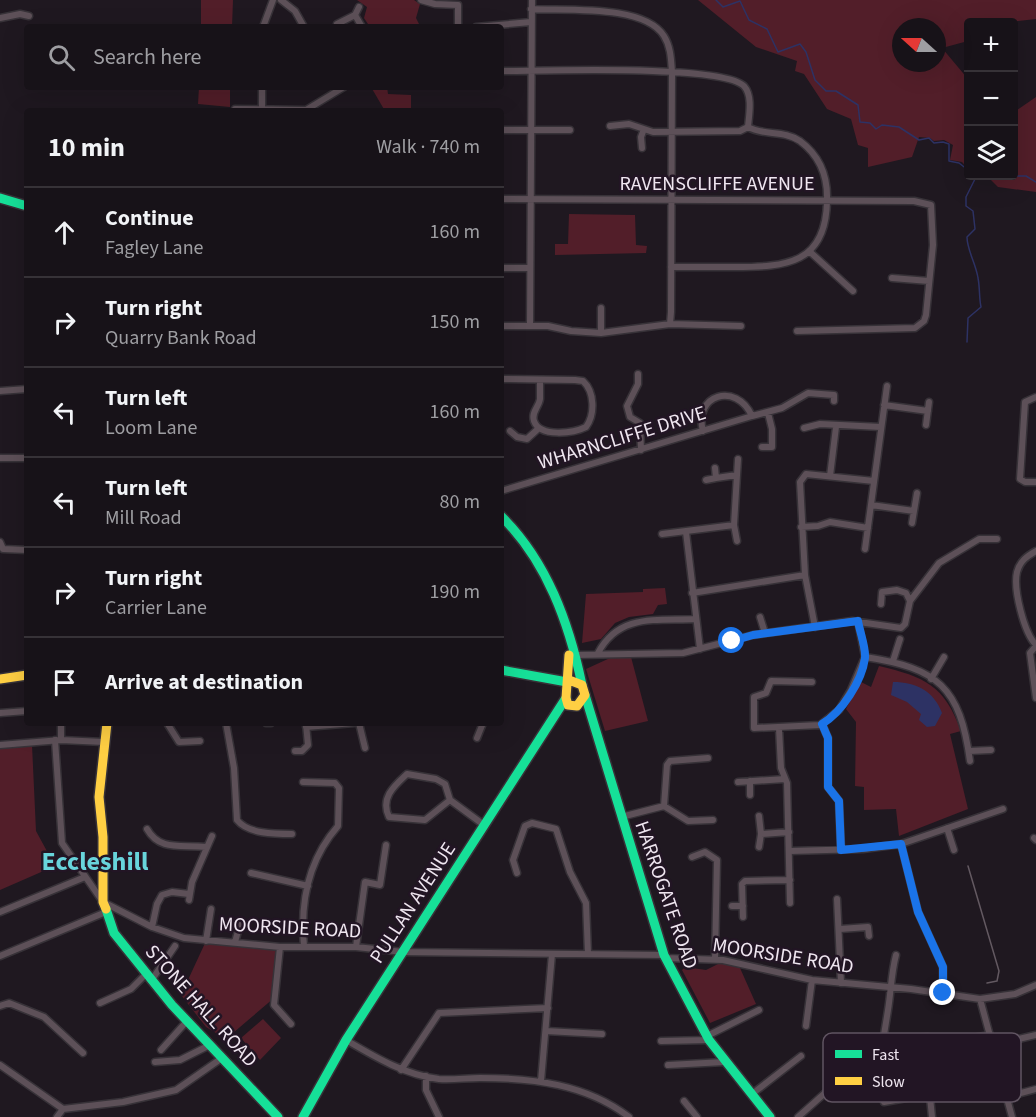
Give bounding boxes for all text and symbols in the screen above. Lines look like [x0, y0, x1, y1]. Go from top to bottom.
north arrow [892, 18, 946, 72]
map controls [964, 18, 1018, 180]
button: + [964, 18, 1018, 72]
search box [24, 24, 504, 90]
icon: search [45, 41, 78, 74]
text: Search here [93, 41, 201, 73]
button: − [964, 72, 1018, 126]
button: layers [964, 126, 1018, 180]
text: 10 min [48, 129, 125, 166]
text: Walk · 740 m [376, 133, 480, 161]
street label: RAVENSCLIFFE AVENUE [620, 170, 814, 198]
text: Continue [105, 202, 194, 234]
icon: ahead [48, 216, 81, 249]
text: 160 m [430, 218, 480, 246]
text: Fagley Lane [105, 234, 204, 262]
text: Turn right [105, 292, 202, 324]
icon: right [48, 306, 81, 339]
text: 150 m [430, 308, 480, 336]
text: Quarry Bank Road [105, 324, 257, 352]
text: Turn left [105, 382, 187, 414]
icon: left [48, 396, 81, 429]
text: 160 m [430, 398, 480, 426]
street label: WHARNCLIFFE DRIVE [535, 399, 709, 477]
text: Loom Lane [105, 414, 197, 442]
text: Turn left [105, 472, 187, 504]
icon: left [48, 486, 81, 519]
text: 80 m [440, 488, 480, 516]
text: Mill Road [105, 504, 182, 532]
text: Turn right [105, 562, 202, 594]
icon: right [48, 576, 81, 609]
text: 190 m [430, 578, 480, 606]
text: Carrier Lane [105, 594, 207, 622]
route start [718, 627, 744, 653]
icon: arrive [48, 666, 81, 699]
text: Arrive at destination [105, 666, 303, 698]
street label: HARROGATE ROAD [628, 817, 704, 973]
street label: PULLAN AVENUE [363, 837, 463, 969]
district label: Eccleshill [42, 843, 149, 880]
street label: MOORSIDE ROAD [218, 910, 362, 946]
street label: MOORSIDE ROAD [710, 931, 856, 981]
street label: STONE HALL ROAD [138, 939, 264, 1073]
route end [929, 979, 955, 1005]
legend [823, 1033, 1021, 1102]
text: Fast [872, 1044, 900, 1066]
text: Slow [872, 1071, 905, 1093]

